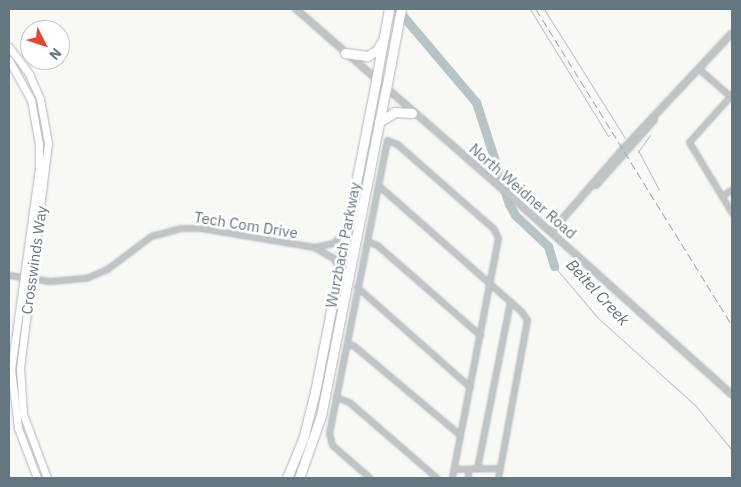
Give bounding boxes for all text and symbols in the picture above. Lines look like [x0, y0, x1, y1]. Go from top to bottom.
north arrow [20, 20, 70, 70]
text: N [45, 44, 66, 64]
street label: North Weidner Road [466, 140, 580, 242]
street label: Wurzbach Parkway [322, 181, 364, 309]
street label: Crosswinds Way [17, 205, 51, 315]
street label: Tech Com Drive [193, 208, 299, 242]
water label: Beitel Creek [562, 255, 634, 329]

